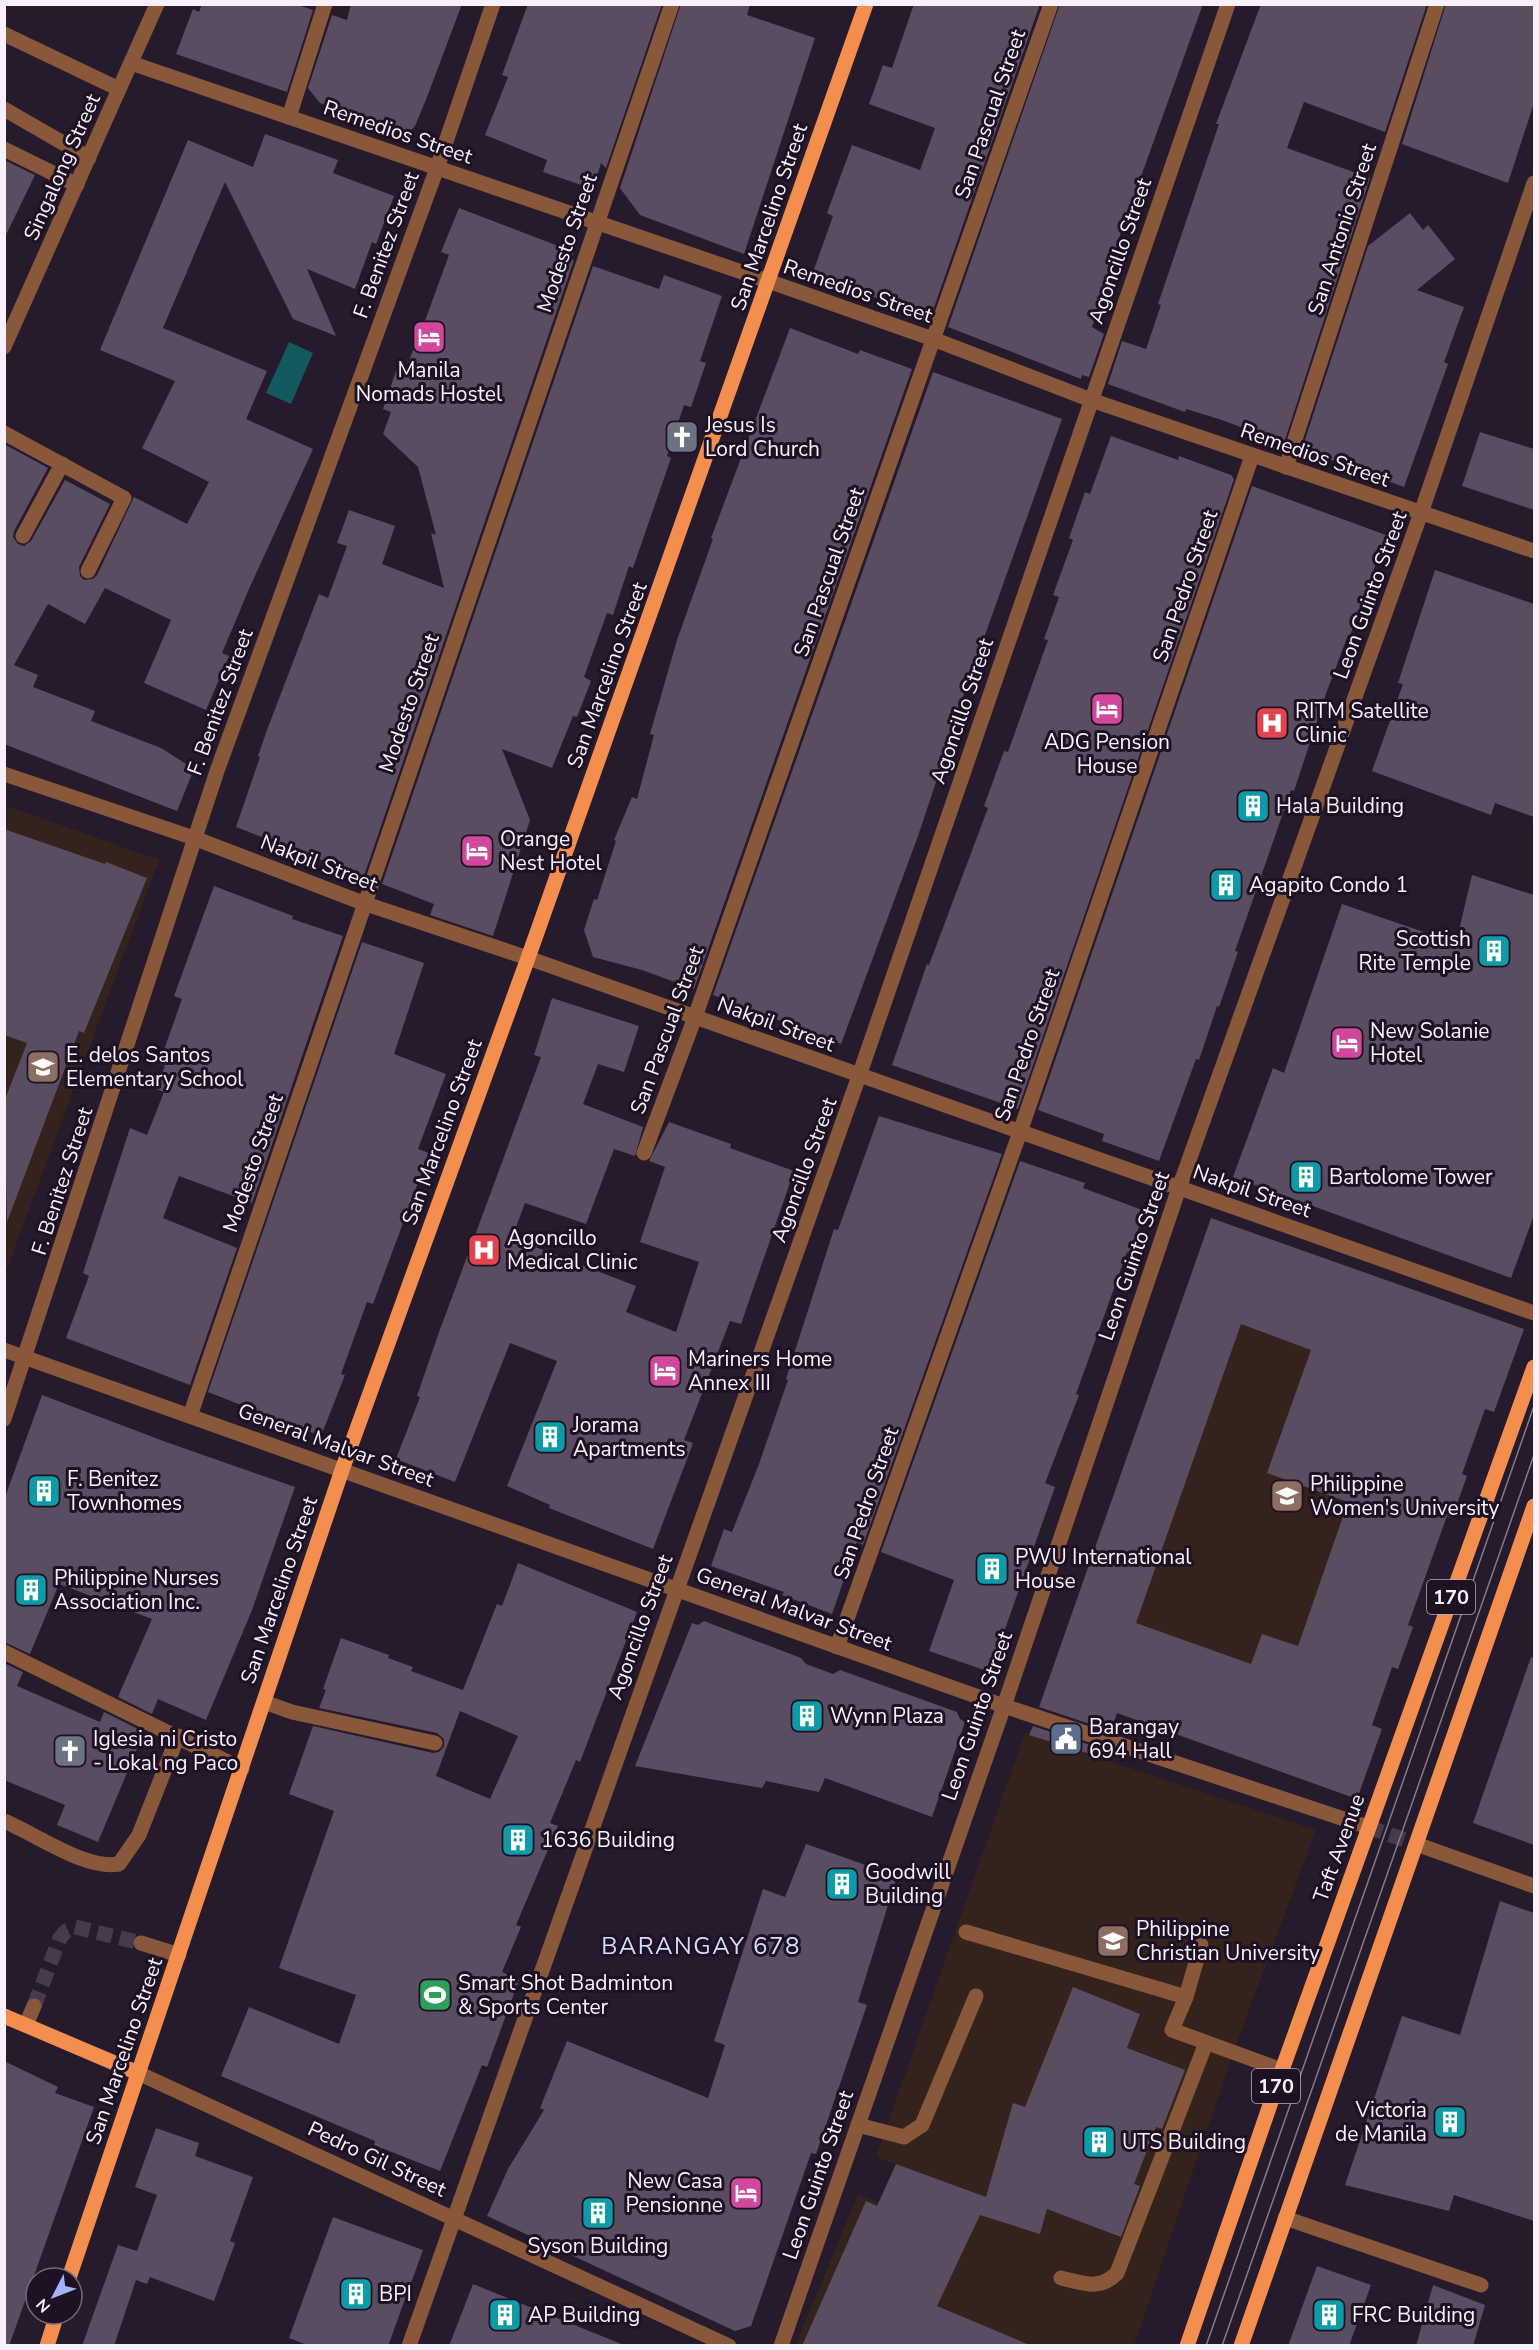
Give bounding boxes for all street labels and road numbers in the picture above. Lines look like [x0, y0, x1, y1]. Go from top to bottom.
street label: San Pascual Street [948, 25, 1032, 202]
street label: Singalong Street [17, 89, 107, 245]
street label: Remedios Street [320, 93, 477, 171]
street label: San Marcelino Street [724, 119, 814, 314]
street label: San Antonio Street [1301, 139, 1383, 318]
street label: F. Benitez Street [346, 167, 426, 322]
street label: Modesto Street [530, 169, 604, 316]
street label: Agoncillo Street [1082, 174, 1158, 328]
street label: Remedios Street [780, 252, 937, 330]
street label: Remedios Street [1237, 416, 1394, 494]
street label: San Pascual Street [787, 483, 871, 660]
street label: San Pedro Street [1146, 505, 1224, 666]
street label: Leon Guinto Street [1327, 506, 1414, 683]
street label: San Marcelino Street [560, 578, 654, 772]
street label: F. Benitez Street [180, 624, 260, 779]
street label: Modesto Street [372, 629, 446, 776]
street label: Agoncillo Street [924, 634, 1000, 788]
street label: Nakpil Street [256, 828, 382, 898]
street label: San Pascual Street [624, 941, 711, 1118]
street label: San Pedro Street [988, 964, 1066, 1125]
street label: Nakpil Street [713, 990, 839, 1058]
street label: San Marcelino Street [395, 1035, 489, 1229]
street label: Modesto Street [216, 1089, 290, 1236]
street label: Agoncillo Street [765, 1093, 843, 1246]
street label: F. Benitez Street [25, 1103, 99, 1259]
street label: Nakpil Street [1189, 1158, 1315, 1225]
street label: Leon Guinto Street [1092, 1167, 1176, 1344]
street label: General Malvar Street [234, 1396, 439, 1494]
street label: San Pedro Street [827, 1422, 905, 1583]
street label: San Marcelino Street [234, 1492, 324, 1687]
street label: Agoncillo Street [601, 1550, 679, 1703]
street label: General Malvar Street [692, 1560, 897, 1658]
road number: 170 [1427, 1580, 1475, 1614]
street label: Leon Guinto Street [935, 1627, 1019, 1804]
street label: Taft Avenue [1307, 1790, 1371, 1906]
street label: San Marcelino Street [79, 1953, 169, 2148]
road number: 170 [1252, 2069, 1300, 2103]
street label: Leon Guinto Street [776, 2086, 860, 2263]
street label: Pedro Gil Street [303, 2115, 451, 2204]

